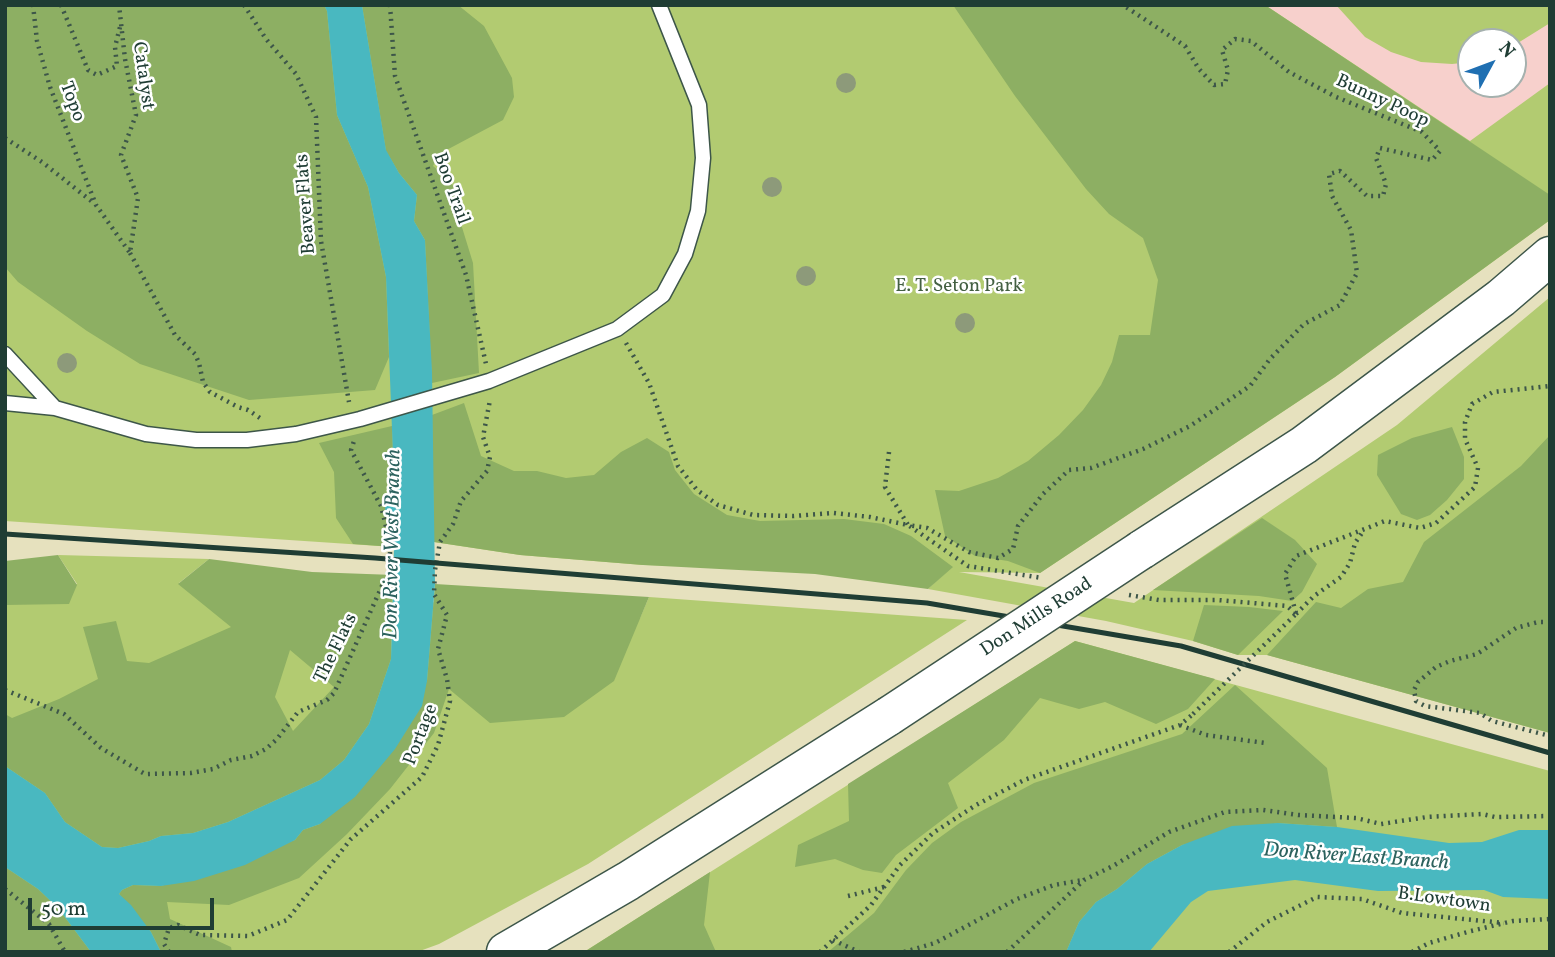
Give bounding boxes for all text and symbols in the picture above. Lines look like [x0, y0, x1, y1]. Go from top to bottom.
north arrow [1457, 28, 1527, 98]
text: N [1492, 37, 1521, 64]
street label: Catalyst [126, 41, 158, 111]
street label: Bunny Poop [1332, 70, 1432, 134]
street label: Topo [53, 79, 89, 125]
street label: Boo Trail [426, 150, 474, 228]
street label: Beaver Flats [292, 153, 322, 255]
park label: E. T. Seton Park [895, 277, 1023, 299]
water label: Don River West Branch [380, 449, 408, 639]
street label: Don Mills Road [977, 573, 1097, 663]
street label: The Flats [310, 610, 364, 688]
street label: Portage [400, 701, 444, 769]
water label: Don River East Branch [1262, 839, 1450, 877]
street label: B.Lowtown [1396, 883, 1492, 919]
scale bar [32, 884, 217, 928]
text: 50 m [41, 895, 86, 924]

